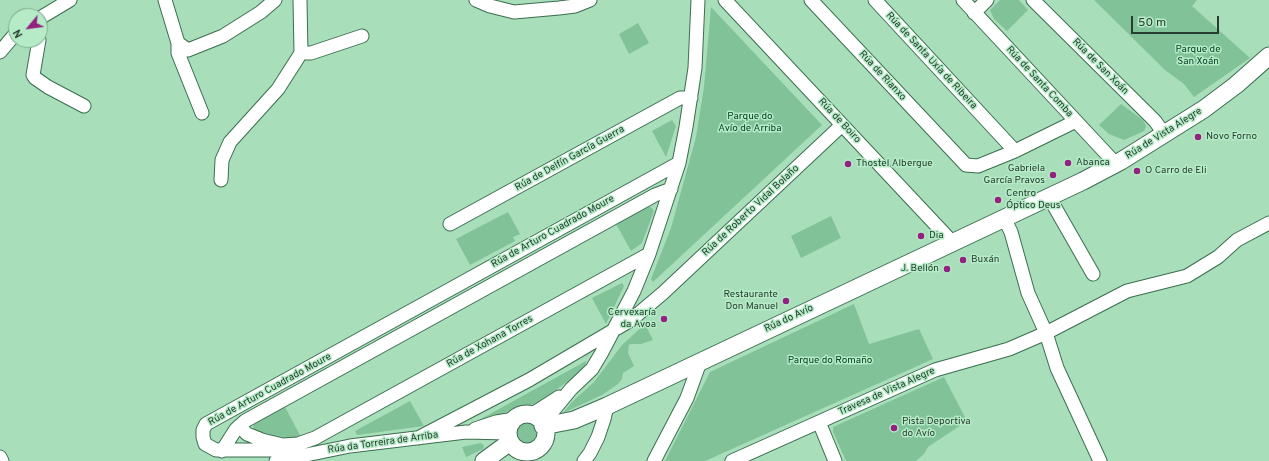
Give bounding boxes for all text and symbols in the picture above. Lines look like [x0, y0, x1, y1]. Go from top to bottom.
north arrow [8, 8, 48, 48]
scale bar [1133, 8, 1221, 34]
street label: Rúa de Santa Uxía de Ribeira [883, 10, 979, 112]
text: 50 m [1138, 15, 1166, 31]
text: N [10, 26, 26, 40]
street label: Rúa de San Xoán [1069, 36, 1131, 98]
street label: Rúa de Santa Comba [1003, 44, 1075, 120]
park label: Parque de San Xoán [1175, 44, 1221, 68]
street label: Rúa de Rianxo [856, 49, 908, 103]
street label: Rúa de Boiro [815, 96, 863, 146]
street label: Rúa de Vista Alegre [1124, 106, 1204, 162]
park label: Parque do Avío de Arriba [718, 111, 782, 134]
street label: Rúa de Delfín García Guerra [513, 124, 627, 194]
place label: Novo Forno [1206, 131, 1257, 143]
marker: Novo Forno [1193, 132, 1203, 142]
place label: Abanca [1076, 157, 1110, 169]
place label: Thostel Albergue [856, 158, 933, 170]
marker: Abanca [1063, 158, 1073, 168]
marker: Thostel Albergue [843, 159, 853, 169]
street label: Rúa de Roberto Vidal Bolaño [700, 163, 802, 259]
place label: Gabriela García Pravos [983, 163, 1045, 186]
place label: O Carro de Eli [1145, 165, 1206, 177]
marker: O Carro de Eli [1132, 166, 1142, 176]
marker: Gabriela García Pravos [1048, 170, 1058, 180]
place label: Centro Óptico Deus [1006, 188, 1060, 212]
street label: Rúa de Arturo Cuadrado Moure [489, 193, 617, 271]
marker: Centro Óptico Deus [993, 195, 1003, 205]
place label: Dia [929, 230, 944, 242]
marker: Dia [916, 231, 926, 241]
place label: Buxán [971, 254, 999, 266]
marker: Buxán [958, 255, 968, 265]
place label: J. Bellón [901, 263, 939, 275]
marker: J. Bellón [942, 264, 952, 274]
place label: Restaurante Don Manuel [723, 289, 778, 312]
marker: Restaurante Don Manuel [781, 296, 791, 306]
street label: Rúa do Avío [763, 302, 815, 336]
place label: Cervexaría da Avoa [608, 307, 656, 330]
street label: Rúa de Xohana Torres [445, 313, 535, 371]
marker: Cervexaría da Avoa [659, 314, 669, 324]
street label: Rúa de Arturo Cuadrado Moure [206, 351, 334, 429]
park label: Parque do Romaño [788, 355, 872, 367]
street label: Travesa de Vista Alegre [837, 365, 937, 419]
place label: Pista Deportiva do Avío [902, 416, 971, 440]
marker: Pista Deportiva do Avío [889, 423, 899, 433]
street label: Rúa da Torreira de Arriba [327, 429, 439, 457]

